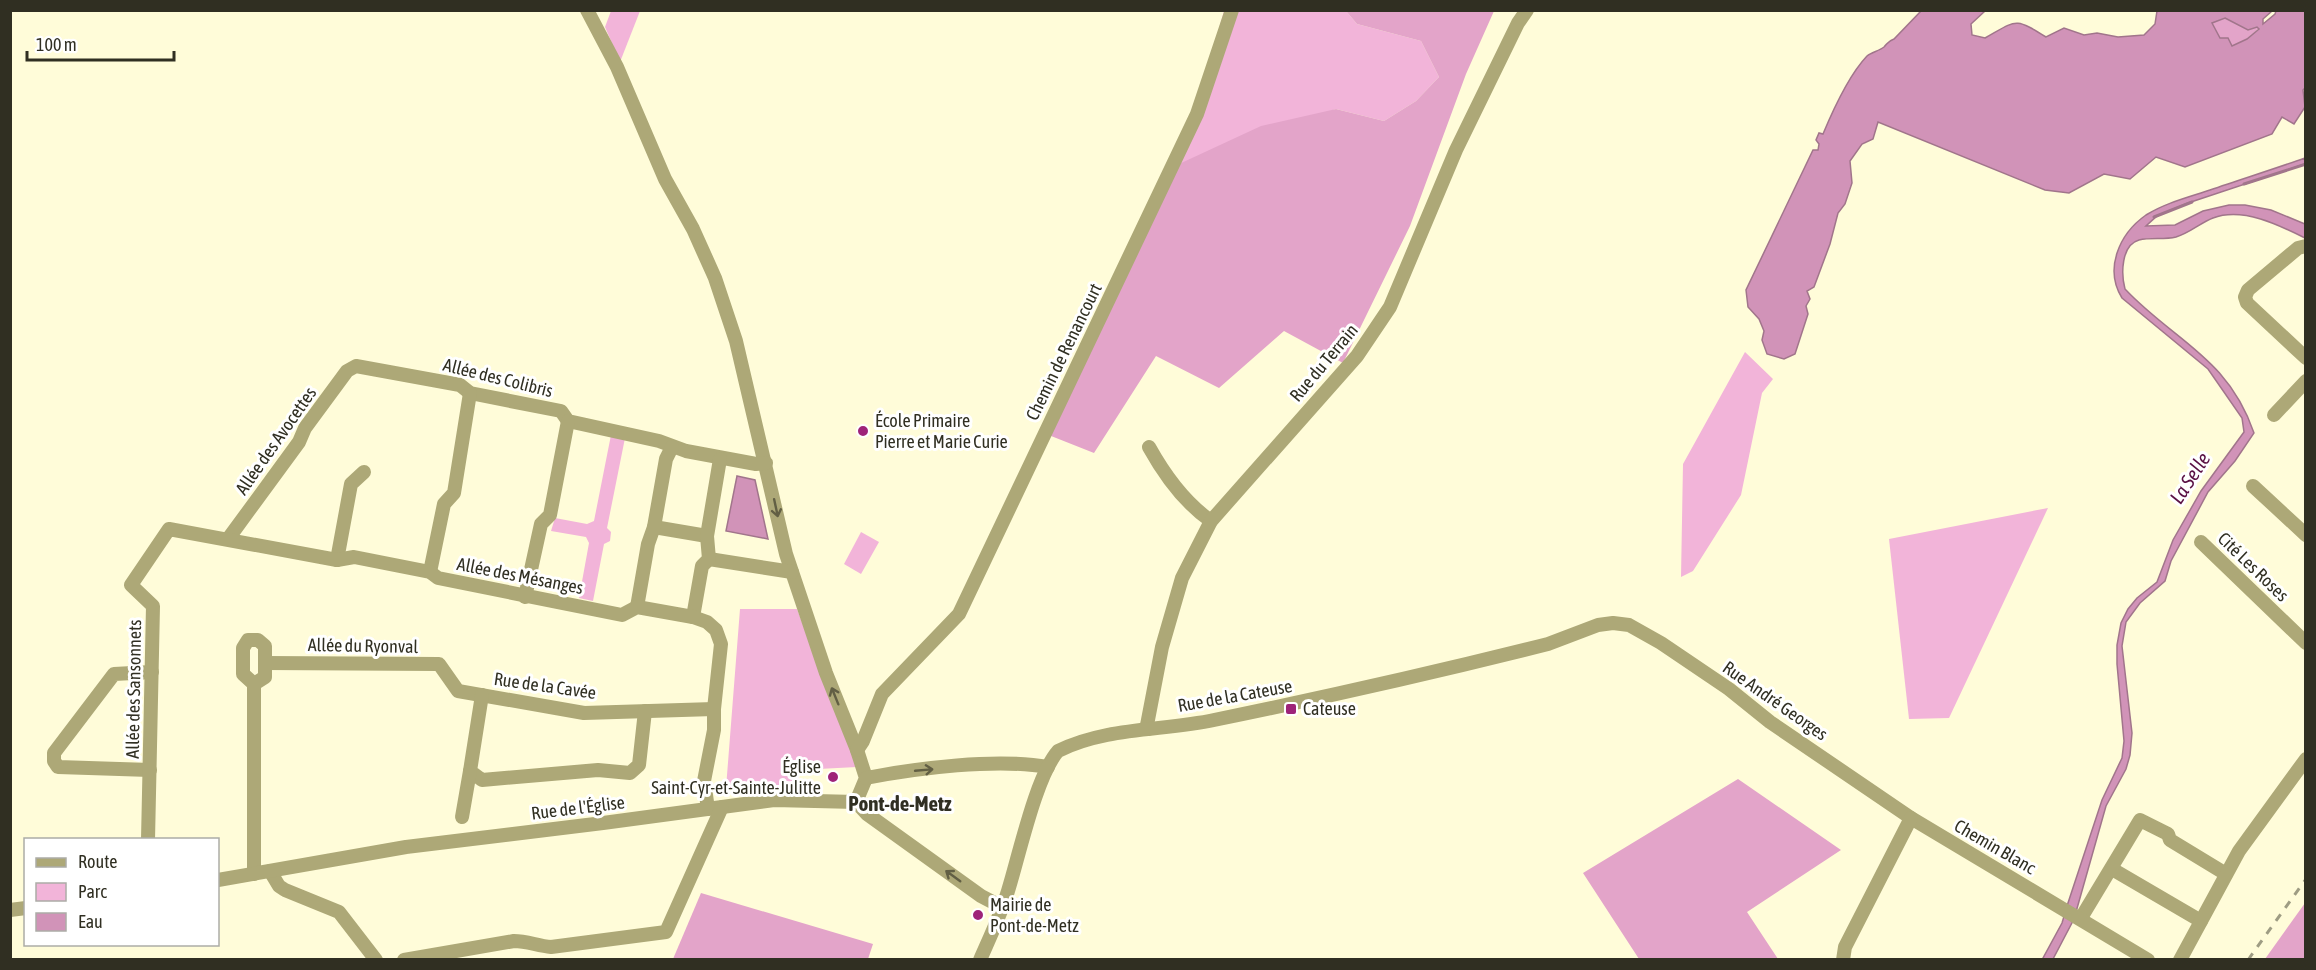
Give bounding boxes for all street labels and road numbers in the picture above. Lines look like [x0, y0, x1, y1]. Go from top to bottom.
street label: Chemin de Renancourt [1021, 280, 1106, 424]
street label: Rue du Terrain [1285, 320, 1362, 406]
street label: Allée des Colibris [441, 354, 555, 401]
street label: Allée des Avocettes [231, 383, 320, 499]
street label: Cité Les Roses [2214, 528, 2293, 606]
street label: Allée des Mésanges [455, 553, 585, 598]
street label: Allée des Sansonnets [122, 619, 145, 759]
street label: Allée du Ryonval [308, 634, 419, 657]
street label: Rue André Georges [1719, 657, 1832, 745]
street label: Rue de la Cavée [493, 668, 598, 703]
street label: Rue de la Cateuse [1176, 675, 1294, 716]
street label: Rue de l'Église [530, 791, 626, 824]
street label: Chemin Blanc [1951, 815, 2040, 878]

